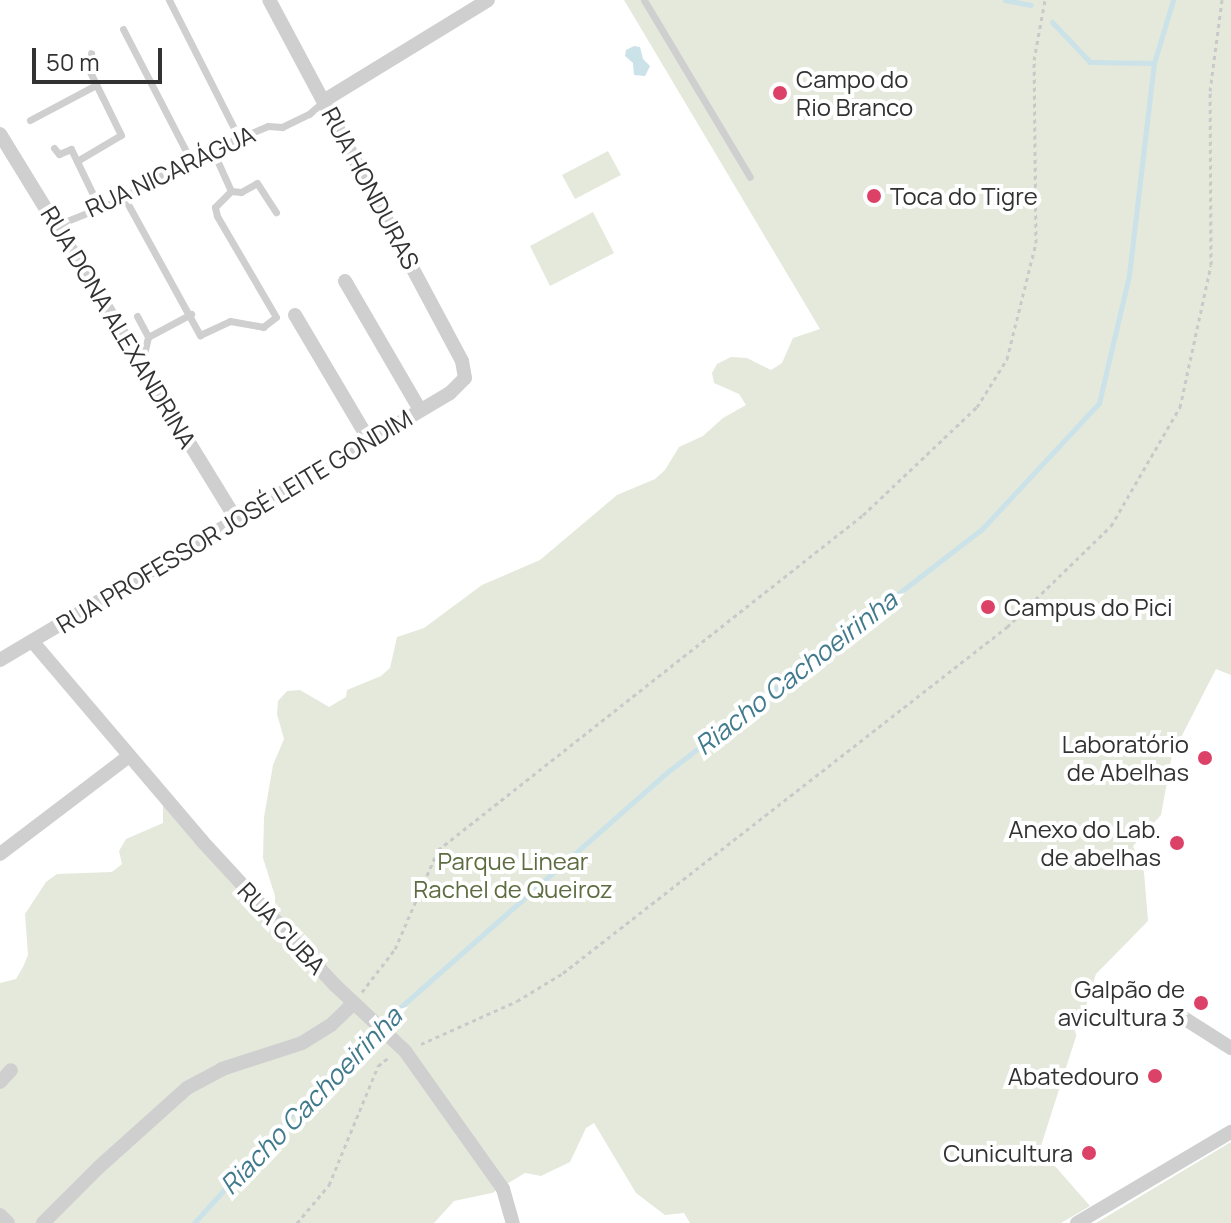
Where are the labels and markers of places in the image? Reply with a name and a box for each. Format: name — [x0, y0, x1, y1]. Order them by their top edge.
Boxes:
place label: Campo do Rio Branco — [796, 65, 913, 121]
marker: Campo do Rio Branco — [771, 84, 789, 102]
place label: Toca do Tigre — [890, 182, 1038, 210]
marker: Toca do Tigre — [865, 187, 883, 205]
place label: Campus do Pici — [1004, 593, 1173, 621]
marker: Campus do Pici — [979, 598, 997, 616]
place label: Laboratório de Abelhas — [1062, 730, 1189, 786]
marker: Laboratório de Abelhas — [1196, 749, 1214, 767]
place label: Anexo do Lab. de abelhas — [1008, 815, 1161, 871]
marker: Anexo do Lab. de abelhas — [1168, 834, 1186, 852]
place label: Galpão de avicultura 3 — [1058, 975, 1185, 1031]
marker: Galpão de avicultura 3 — [1192, 994, 1210, 1012]
place label: Abatedouro — [1008, 1062, 1139, 1090]
marker: Abatedouro — [1146, 1067, 1164, 1085]
place label: Cunicultura — [943, 1139, 1073, 1167]
marker: Cunicultura — [1080, 1144, 1098, 1162]

